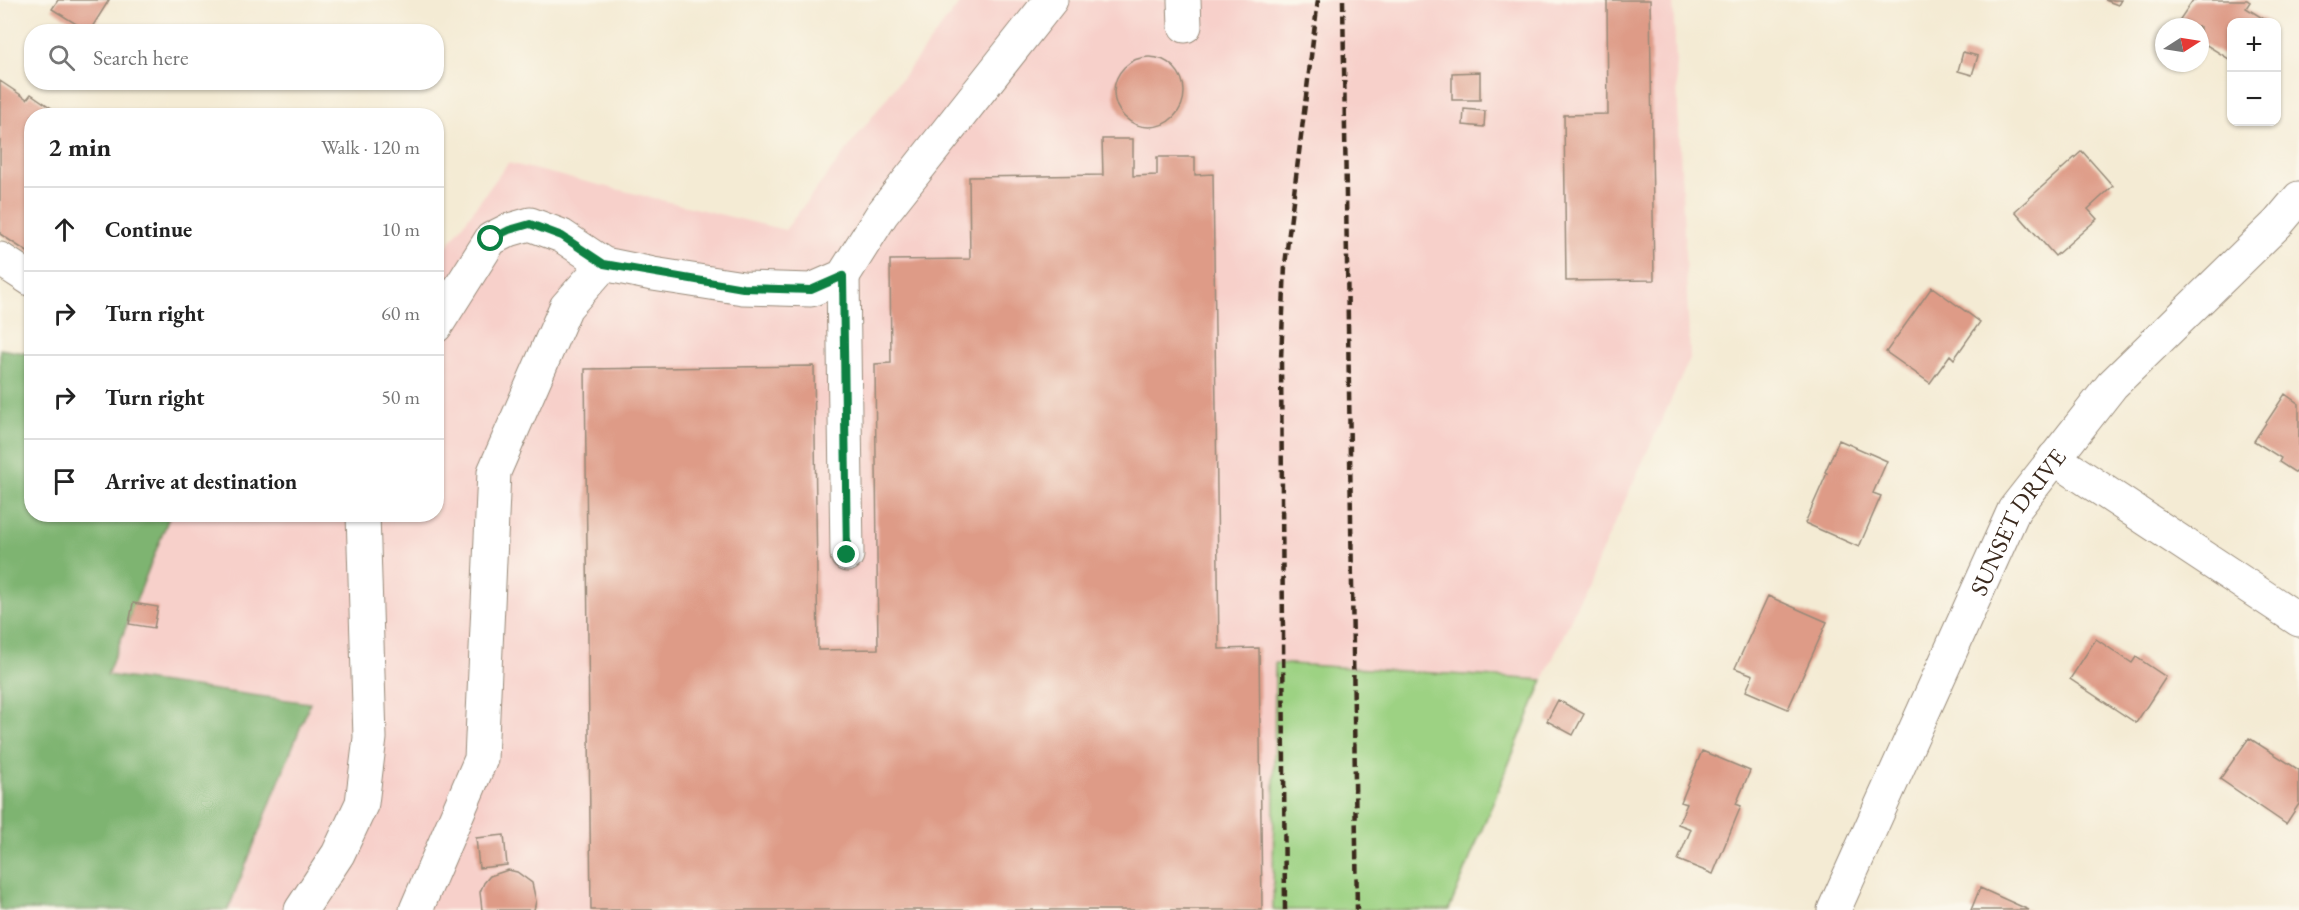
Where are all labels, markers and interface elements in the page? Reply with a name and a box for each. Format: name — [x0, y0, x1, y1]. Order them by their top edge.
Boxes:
north arrow — [2155, 18, 2209, 72]
map controls — [2227, 18, 2281, 126]
button: + — [2227, 18, 2281, 72]
search box — [24, 24, 444, 90]
icon: search — [45, 41, 78, 74]
text: Search here — [93, 43, 188, 72]
button: − — [2227, 72, 2281, 126]
text: 2 min — [48, 130, 111, 164]
text: Walk · 120 m — [321, 134, 420, 160]
icon: ahead — [48, 213, 81, 246]
text: Continue — [105, 215, 192, 244]
text: 10 m — [381, 216, 420, 242]
route start — [477, 225, 503, 251]
icon: right — [48, 297, 81, 330]
text: Turn right — [105, 299, 204, 328]
text: 60 m — [381, 300, 420, 326]
icon: right — [48, 381, 81, 414]
text: Turn right — [105, 383, 204, 412]
text: 50 m — [381, 384, 420, 410]
street label: SUNSET DRIVE — [1962, 442, 2072, 600]
icon: arrive — [48, 465, 81, 498]
text: Arrive at destination — [105, 467, 297, 496]
route end — [833, 541, 859, 567]

